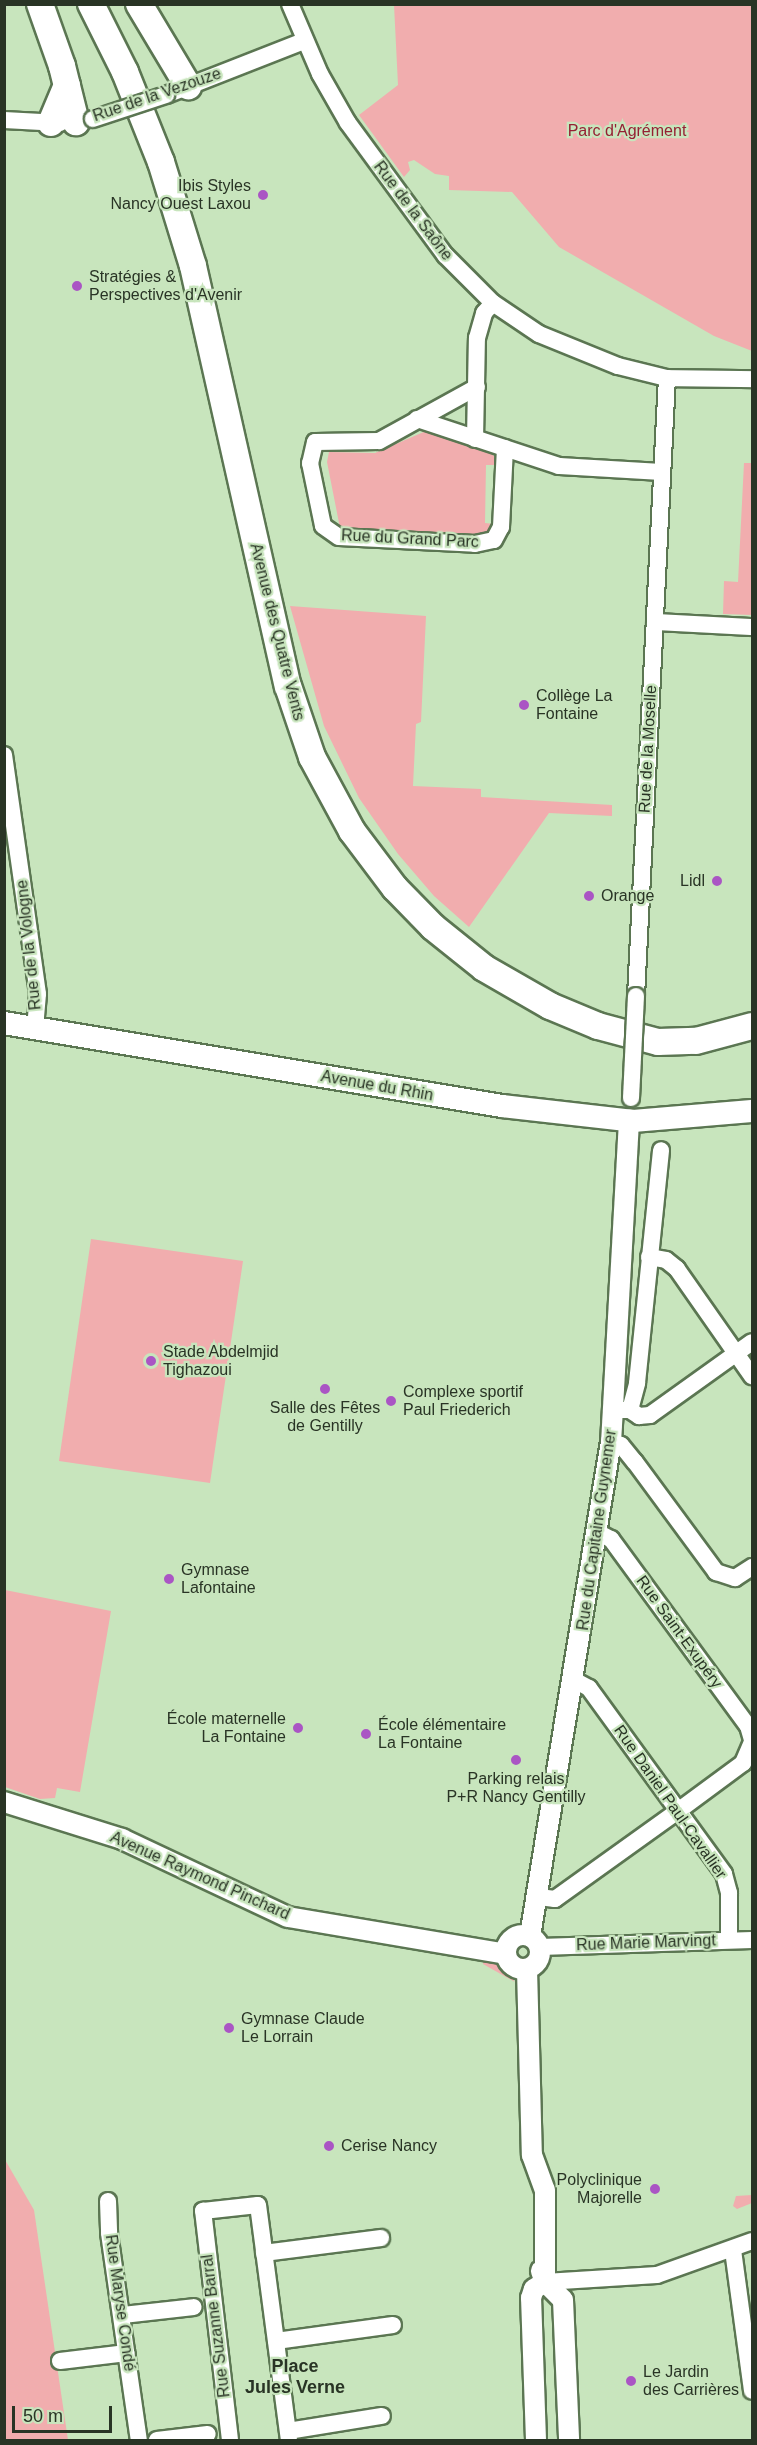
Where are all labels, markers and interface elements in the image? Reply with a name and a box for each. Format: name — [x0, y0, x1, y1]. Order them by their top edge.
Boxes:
street label: Rue de la Vezouze — [90, 64, 224, 126]
park label: Parc d'Agrément — [568, 121, 686, 141]
street label: Rue de la Saône — [369, 158, 457, 264]
place label: Ibis Styles Nancy Ouest Laxou — [110, 176, 251, 214]
marker: Ibis Styles Nancy Ouest Laxou — [256, 188, 270, 202]
place label: Stratégies & Perspectives d'Avenir — [89, 267, 242, 305]
marker: Stratégies & Perspectives d'Avenir — [70, 279, 84, 293]
street label: Rue du Grand Parc — [341, 526, 479, 552]
street label: Avenue des Quatre Vents — [246, 541, 308, 723]
street label: Rue de la Moselle — [635, 685, 661, 813]
place label: Collège La Fontaine — [536, 686, 612, 724]
marker: Collège La Fontaine — [517, 698, 531, 712]
place label: Lidl — [680, 871, 705, 891]
marker: Lidl — [710, 874, 724, 888]
street label: Rue de la Vologne — [13, 879, 45, 1011]
place label: Orange — [601, 886, 654, 906]
marker: Orange — [582, 889, 596, 903]
street label: Avenue du Rhin — [319, 1067, 435, 1105]
place label: Stade Abdelmjid Tighazoui — [163, 1342, 280, 1380]
marker: Stade Abdelmjid Tighazoui — [144, 1354, 158, 1368]
marker: Salle des Fêtes de Gentilly — [318, 1382, 332, 1396]
place label: Complexe sportif Paul Friederich — [403, 1382, 523, 1420]
marker: Complexe sportif Paul Friederich — [384, 1394, 398, 1408]
place label: Salle des Fêtes de Gentilly — [270, 1398, 380, 1436]
street label: Rue du Capitaine Guynemer — [573, 1428, 621, 1632]
place label: Gymnase Lafontaine — [181, 1560, 256, 1598]
marker: Gymnase Lafontaine — [162, 1572, 176, 1586]
street label: Rue Saint-Exupéry — [632, 1572, 726, 1692]
place label: École maternelle La Fontaine — [167, 1709, 286, 1747]
place label: École élémentaire La Fontaine — [378, 1715, 506, 1753]
marker: École maternelle La Fontaine — [291, 1721, 305, 1735]
street label: Rue Daniel Paul-Cavallier — [610, 1721, 730, 1883]
marker: École élémentaire La Fontaine — [359, 1727, 373, 1741]
marker: Parking relais P+R Nancy Gentilly — [509, 1753, 523, 1767]
place label: Parking relais P+R Nancy Gentilly — [446, 1769, 586, 1807]
street label: Avenue Raymond Pinchard — [107, 1828, 293, 1924]
street label: Rue Marie Marvingt — [576, 1931, 716, 1955]
place label: Gymnase Claude Le Lorrain — [241, 2009, 365, 2047]
marker: Gymnase Claude Le Lorrain — [222, 2021, 236, 2035]
place label: Cerise Nancy — [341, 2136, 437, 2156]
marker: Cerise Nancy — [322, 2139, 336, 2153]
place label: Polyclinique Majorelle — [557, 2170, 642, 2208]
marker: Polyclinique Majorelle — [646, 2180, 664, 2198]
street label: Rue Maryse Condé — [101, 2233, 139, 2373]
street label: Rue Suzanne Barral — [198, 2253, 234, 2399]
district label: Place Jules Verne — [245, 2356, 345, 2398]
place label: Le Jardin des Carrières — [643, 2362, 739, 2400]
marker: Le Jardin des Carrières — [624, 2374, 638, 2388]
scale bar — [15, 2394, 116, 2432]
text: 50 m — [23, 2406, 63, 2426]

